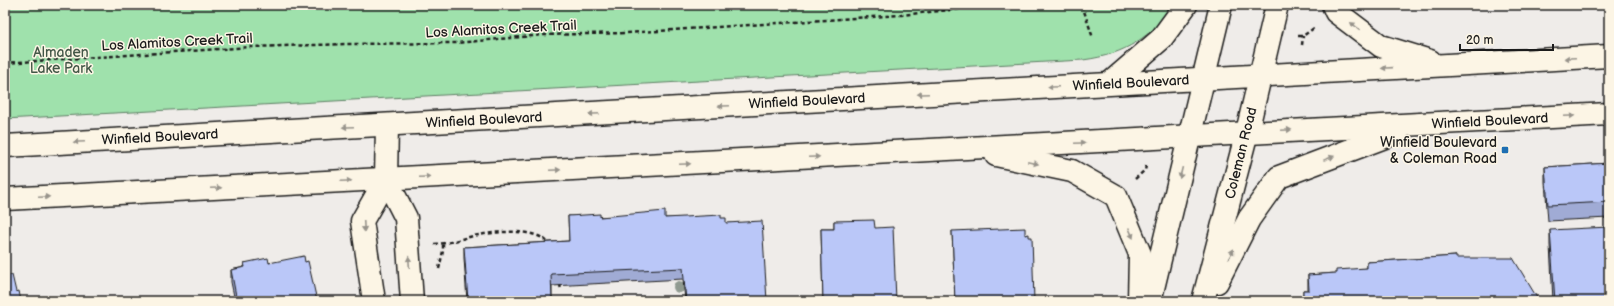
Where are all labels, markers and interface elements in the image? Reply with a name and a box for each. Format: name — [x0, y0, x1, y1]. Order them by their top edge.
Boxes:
street label: Los Alamitos Creek Trail — [425, 17, 577, 41]
one-way arrow — [1350, 22, 1360, 30]
scale bar — [1460, 26, 1553, 52]
street label: Los Alamitos Creek Trail — [101, 30, 253, 54]
text: 20 m — [1466, 33, 1493, 48]
park label: Almaden Lake Park — [30, 44, 92, 77]
one-way arrow — [1563, 55, 1576, 61]
one-way arrow — [1381, 65, 1393, 72]
street label: Winfield Boulevard — [1072, 71, 1190, 95]
one-way arrow — [1047, 83, 1059, 90]
street label: Winfield Boulevard — [748, 89, 866, 113]
one-way arrow — [917, 91, 929, 98]
one-way arrow — [717, 103, 730, 109]
street label: Coleman Road — [1221, 105, 1261, 201]
street label: Winfield Boulevard — [425, 108, 543, 132]
street label: Winfield Boulevard — [1431, 109, 1549, 133]
one-way arrow — [588, 110, 600, 117]
one-way arrow — [1563, 113, 1575, 120]
one-way arrow — [342, 123, 354, 130]
street label: Winfield Boulevard — [101, 125, 219, 149]
one-way arrow — [1280, 127, 1292, 134]
place label: Winfield Boulevard & Coleman Road — [1380, 134, 1497, 167]
one-way arrow — [73, 138, 85, 145]
one-way arrow — [1074, 139, 1086, 146]
marker: Winfield Boulevard & Coleman Road — [1500, 145, 1510, 155]
one-way arrow — [808, 154, 821, 160]
one-way arrow — [1323, 154, 1335, 160]
one-way arrow — [679, 160, 691, 167]
one-way arrow — [1027, 160, 1039, 166]
one-way arrow — [549, 167, 562, 173]
one-way arrow — [1178, 167, 1184, 180]
one-way arrow — [419, 173, 431, 180]
one-way arrow — [340, 177, 352, 184]
one-way arrow — [210, 184, 222, 191]
one-way arrow — [38, 194, 50, 201]
one-way arrow — [360, 219, 367, 232]
one-way arrow — [1128, 228, 1134, 239]
one-way arrow — [1228, 248, 1235, 260]
one-way arrow — [406, 256, 413, 268]

